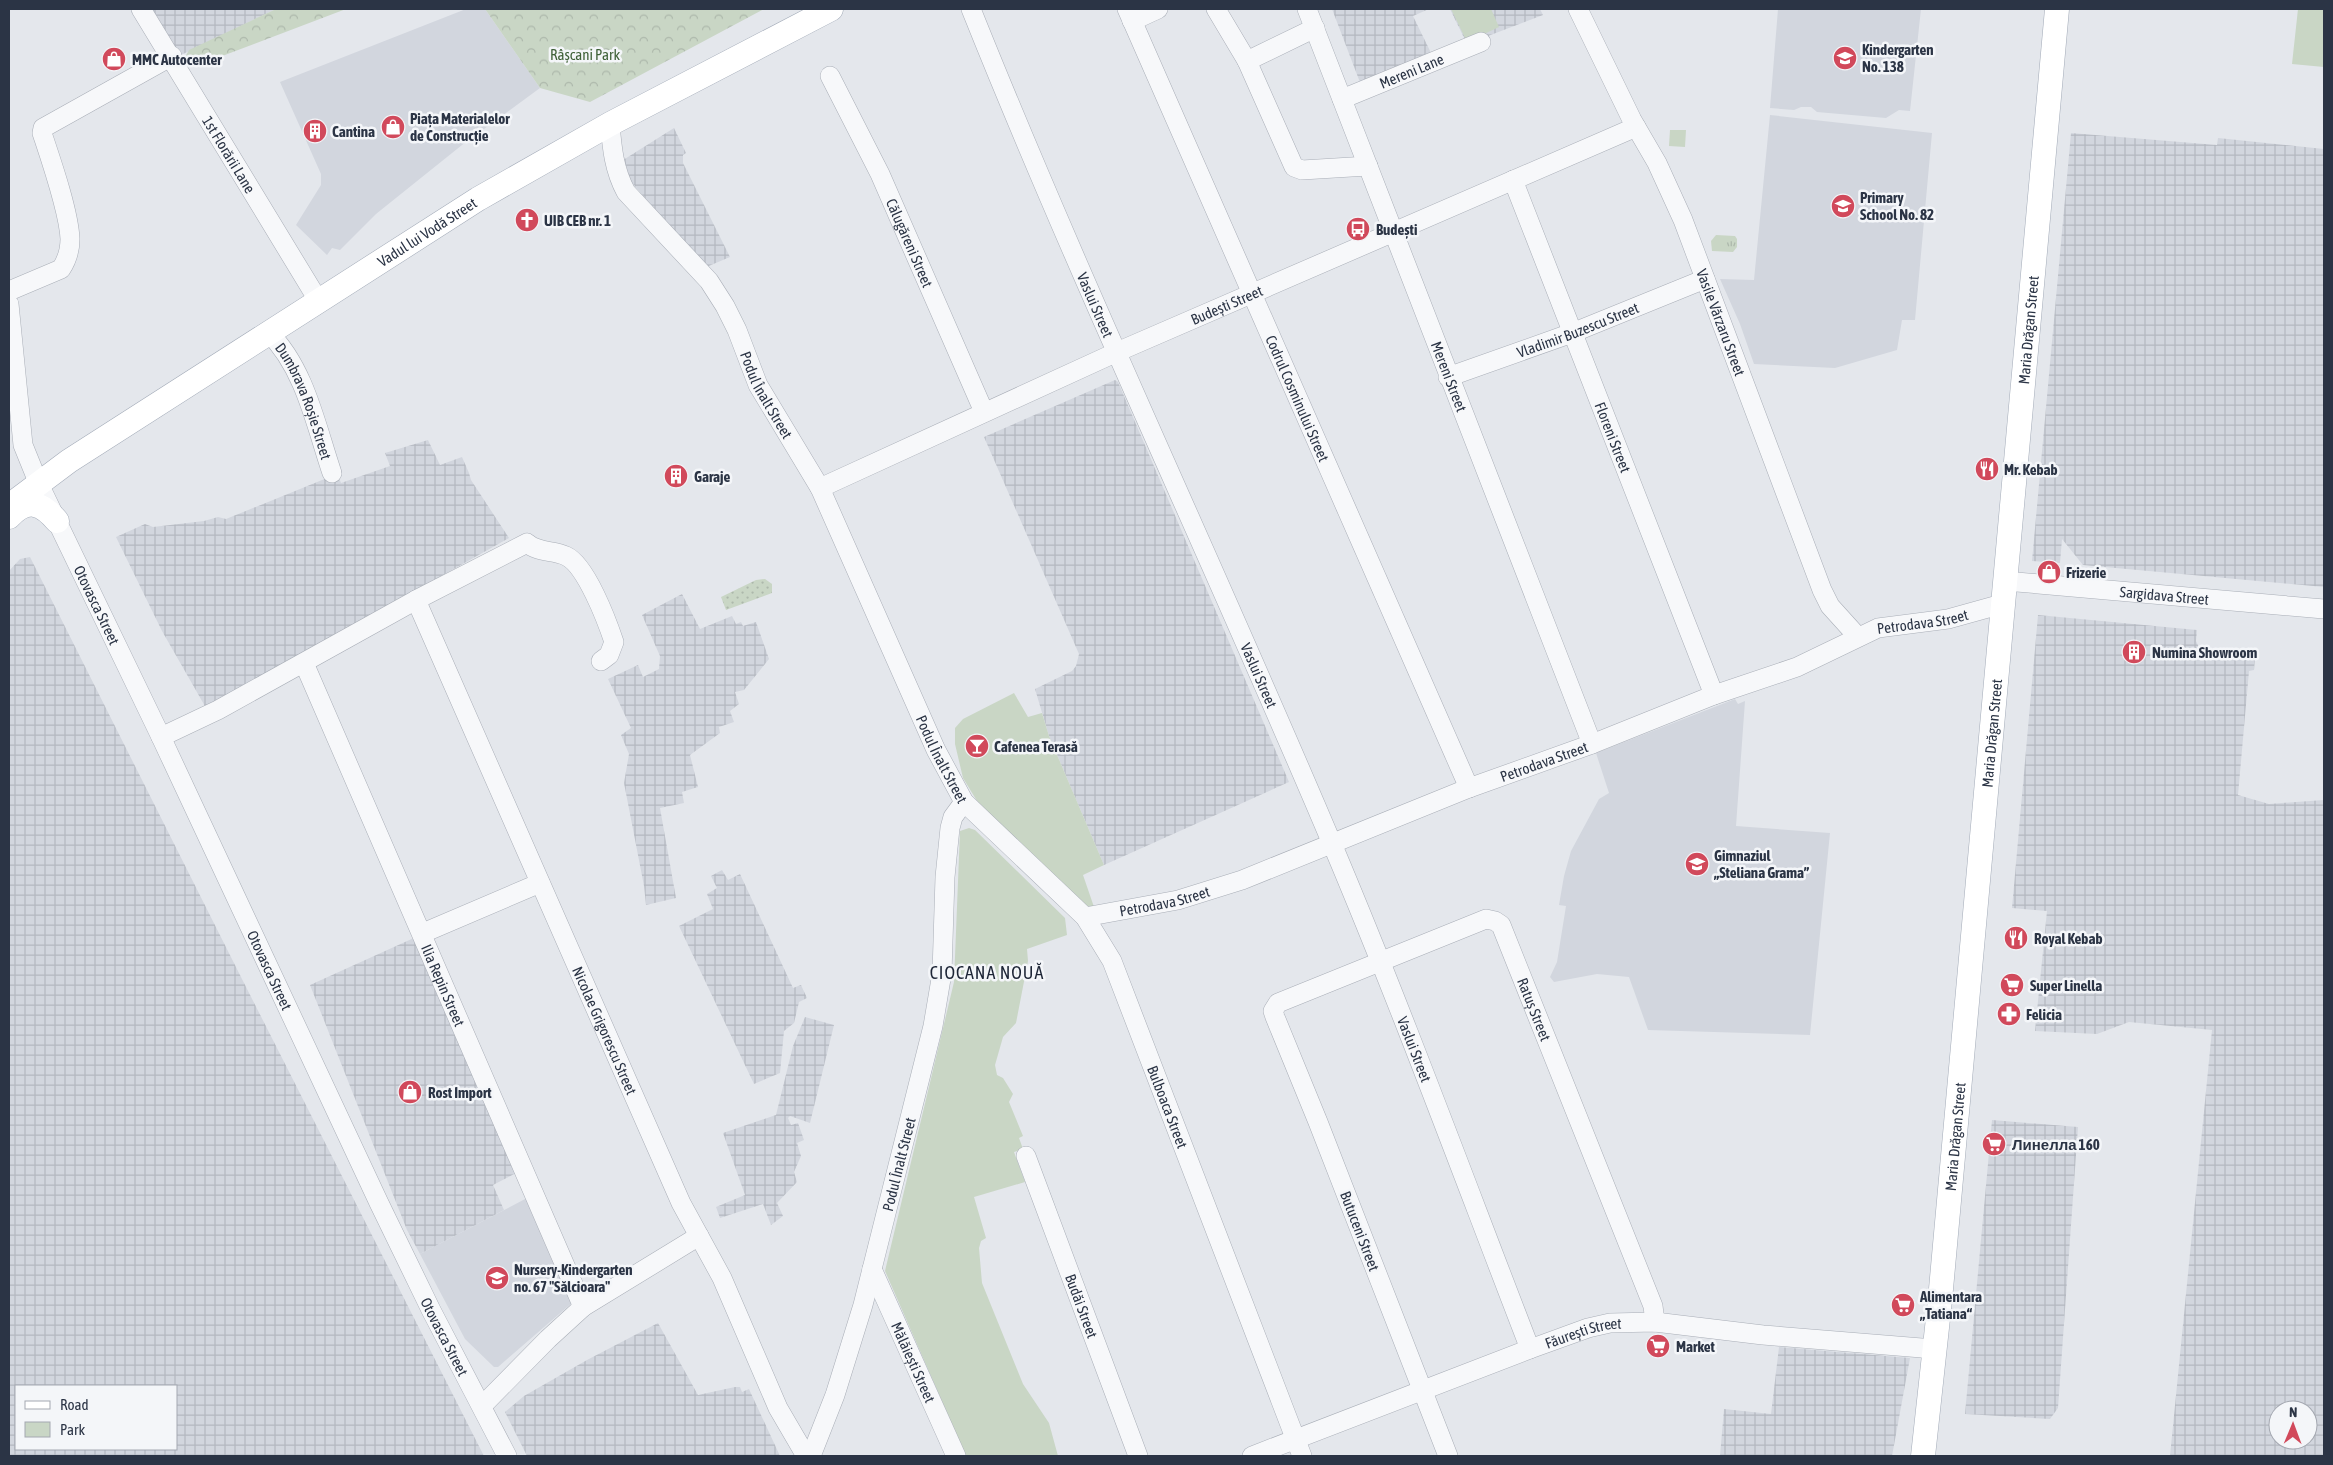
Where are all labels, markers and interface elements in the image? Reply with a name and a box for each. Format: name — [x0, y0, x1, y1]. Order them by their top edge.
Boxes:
place label: Kindergarten No. 138 — [1862, 41, 1934, 75]
school or university icon: Kindergarten No. 138 — [1832, 45, 1858, 71]
shop icon: MMC Autocenter — [101, 46, 127, 72]
park label: Râșcani Park — [550, 46, 620, 63]
street label: Mereni Lane — [1377, 50, 1446, 91]
place label: MMC Autocenter — [132, 51, 222, 68]
place label: Piața Materialelor de Construcție — [410, 110, 510, 145]
street label: 1st Florării Lane — [199, 113, 259, 196]
shop icon: Piața Materialelor de Construcție — [380, 114, 406, 140]
building icon: Cantina — [302, 118, 328, 144]
place label: Cantina — [332, 123, 375, 140]
place label: Primary School No. 82 — [1860, 189, 1934, 223]
school or university icon: Primary School No. 82 — [1830, 193, 1856, 219]
street label: Vadul lui Vodă Street — [374, 194, 480, 270]
street label: Călugăreni Street — [883, 196, 937, 290]
church icon: UIB CEB nr. 1 — [514, 207, 540, 233]
place label: UIB CEB nr. 1 — [544, 212, 611, 229]
bus stop icon: Budești — [1345, 216, 1371, 242]
place label: Budești — [1376, 221, 1417, 239]
street label: Vasile Vărzaru Street — [1694, 266, 1749, 378]
street label: Vaslui Street — [1074, 270, 1117, 340]
street label: Maria Drăgan Street — [2015, 275, 2041, 385]
street label: Budești Street — [1188, 282, 1265, 328]
street label: Vladimir Buzescu Street — [1514, 298, 1641, 360]
street label: Codrul Cosminului Street — [1263, 332, 1333, 464]
street label: Dumbrava Roșie Street — [272, 339, 335, 461]
street label: Mereni Street — [1428, 339, 1471, 414]
street label: Podul Înalt Street — [737, 349, 797, 441]
street label: Floreni Street — [1592, 400, 1635, 475]
restaurant icon: Mr. Kebab — [1974, 456, 2000, 482]
place label: Mr. Kebab — [2004, 461, 2058, 478]
building icon: Garaje — [663, 463, 689, 489]
place label: Garaje — [694, 468, 730, 485]
shop icon: Frizerie — [2036, 559, 2062, 585]
street label: Otovasca Street — [71, 563, 124, 647]
place label: Frizerie — [2066, 564, 2107, 581]
street label: Sargidava Street — [2119, 583, 2210, 607]
street label: Petrodava Street — [1876, 605, 1970, 637]
building icon: Numina Showroom — [2121, 639, 2147, 665]
street label: Vaslui Street — [1238, 640, 1281, 710]
place label: Numina Showroom — [2152, 644, 2258, 661]
street label: Maria Drăgan Street — [1978, 678, 2005, 788]
street label: Podul Înalt Street — [913, 712, 971, 806]
bar icon: Cafenea Terasă — [964, 733, 990, 759]
place label: Cafenea Terasă — [994, 738, 1078, 755]
street label: Petrodava Street — [1498, 738, 1590, 785]
place label: Gimnaziul „Steliana Grama” — [1713, 847, 1810, 881]
school or university icon: Gimnaziul „Steliana Grama” — [1684, 851, 1710, 877]
street label: Petrodava Street — [1118, 882, 1212, 919]
restaurant icon: Royal Kebab — [2003, 925, 2029, 951]
street label: Otovasca Street — [244, 928, 296, 1012]
place label: Royal Kebab — [2034, 930, 2103, 947]
street label: Ilia Repin Street — [418, 942, 469, 1029]
district label: CIOCANA NOUĂ — [930, 962, 1044, 983]
street label: Nicolae Grigorescu Street — [570, 964, 641, 1097]
supermarket icon: Super Linella — [1999, 972, 2025, 998]
street label: Ratuș Street — [1514, 975, 1555, 1043]
place label: Super Linella — [2030, 977, 2102, 994]
pharmacy icon: Felicia — [1996, 1001, 2022, 1027]
place label: Felicia — [2026, 1006, 2062, 1023]
street label: Vaslui Street — [1394, 1014, 1435, 1084]
street label: Bulboaca Street — [1144, 1063, 1191, 1150]
shop icon: Rost Import — [397, 1079, 423, 1105]
street label: Maria Drăgan Street — [1941, 1082, 1968, 1192]
place label: Rost Import — [428, 1084, 492, 1101]
street label: Podul Înalt Street — [878, 1115, 918, 1213]
supermarket icon: Линелла 160 — [1981, 1131, 2007, 1157]
place label: Линелла 160 — [2012, 1136, 2100, 1153]
street label: Butuceni Street — [1337, 1189, 1383, 1273]
place label: Nursery-Kindergarten no. 67 "Sălcioara" — [514, 1261, 633, 1295]
school or university icon: Nursery-Kindergarten no. 67 "Sălcioara" — [484, 1265, 510, 1291]
street label: Budăi Street — [1062, 1272, 1102, 1340]
place label: Alimentara „Tatiana“ — [1919, 1288, 1982, 1322]
supermarket icon: Alimentara „Tatiana“ — [1890, 1292, 1916, 1318]
street label: Otovasca Street — [418, 1295, 472, 1378]
street label: Făurești Street — [1543, 1314, 1622, 1351]
street label: Mălăiești Street — [888, 1319, 939, 1405]
supermarket icon: Market — [1645, 1333, 1671, 1359]
place label: Market — [1676, 1338, 1716, 1355]
legend — [15, 1385, 178, 1450]
text: Road — [60, 1396, 89, 1413]
north arrow — [2268, 1400, 2318, 1450]
text: N — [2289, 1404, 2297, 1420]
text: Park — [60, 1421, 85, 1438]

